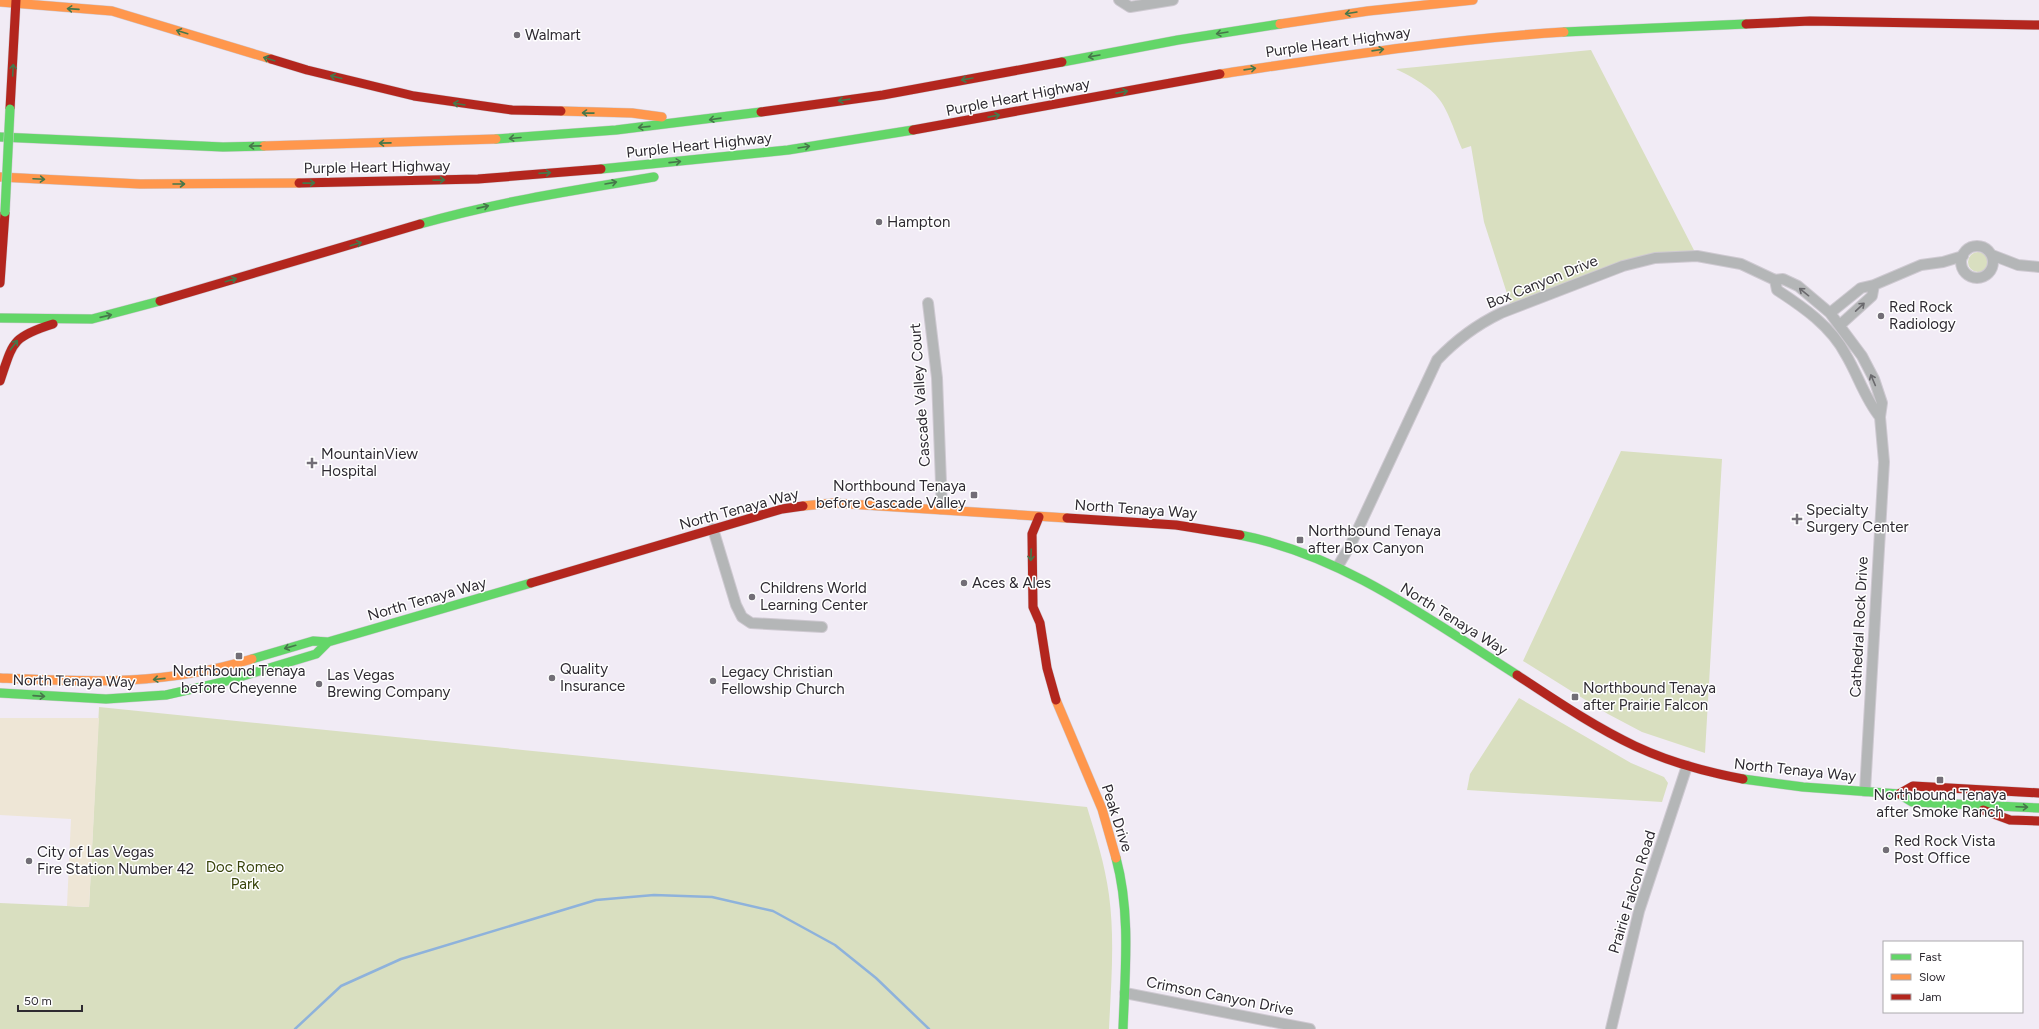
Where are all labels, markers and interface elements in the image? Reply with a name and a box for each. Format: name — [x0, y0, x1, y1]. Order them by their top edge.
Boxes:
one-way arrow — [67, 5, 80, 12]
one-way arrow — [1345, 10, 1358, 18]
street label: Purple Heart Highway — [1264, 23, 1412, 61]
place label: Walmart — [525, 26, 581, 44]
one-way arrow — [177, 28, 189, 36]
one-way arrow — [1216, 29, 1229, 37]
marker: Walmart — [512, 30, 522, 40]
one-way arrow — [1371, 46, 1384, 54]
one-way arrow — [1088, 52, 1101, 60]
one-way arrow — [263, 55, 276, 62]
one-way arrow — [9, 64, 16, 77]
one-way arrow — [1243, 65, 1256, 73]
one-way arrow — [330, 73, 343, 81]
street label: Purple Heart Highway — [944, 74, 1092, 120]
one-way arrow — [960, 76, 973, 84]
one-way arrow — [1115, 87, 1128, 95]
one-way arrow — [838, 96, 851, 104]
one-way arrow — [453, 100, 466, 108]
one-way arrow — [582, 109, 595, 116]
one-way arrow — [987, 112, 1000, 120]
one-way arrow — [709, 115, 722, 123]
one-way arrow — [638, 123, 651, 130]
street label: Purple Heart Highway — [625, 128, 773, 162]
one-way arrow — [509, 135, 522, 142]
one-way arrow — [379, 139, 392, 147]
one-way arrow — [249, 142, 262, 150]
one-way arrow — [797, 143, 810, 151]
street label: Purple Heart Highway — [304, 157, 450, 177]
one-way arrow — [668, 158, 681, 166]
one-way arrow — [538, 170, 551, 177]
one-way arrow — [32, 175, 45, 182]
one-way arrow — [432, 176, 445, 183]
one-way arrow — [302, 179, 315, 187]
one-way arrow — [604, 179, 617, 187]
one-way arrow — [172, 180, 185, 188]
one-way arrow — [476, 203, 489, 210]
place label: Hampton — [887, 213, 950, 231]
marker: Hampton — [874, 217, 884, 227]
one-way arrow — [349, 240, 362, 247]
street label: Box Canyon Drive — [1484, 251, 1600, 313]
one-way arrow — [225, 276, 238, 283]
one-way arrow — [1799, 287, 1810, 296]
place label: Red Rock Radiology — [1889, 298, 1956, 333]
one-way arrow — [1855, 302, 1865, 311]
one-way arrow — [99, 311, 112, 319]
marker: Red Rock Radiology — [1876, 311, 1886, 321]
street label: Cascade Valley Court — [906, 322, 934, 468]
one-way arrow — [9, 340, 18, 351]
one-way arrow — [1869, 374, 1876, 386]
place label: MountainView Hospital — [321, 445, 418, 480]
marker: MountainView Hospital — [306, 457, 318, 469]
place label: Northbound Tenaya before Cascade Valley — [816, 477, 966, 512]
street label: North Tenaya Way — [677, 484, 801, 534]
marker: Northbound Tenaya before Cascade Valley — [969, 490, 979, 500]
street label: North Tenaya Way — [1074, 496, 1198, 522]
place label: Specialty Surgery Center — [1806, 501, 1909, 536]
marker: Specialty Surgery Center — [1791, 513, 1803, 525]
place label: Northbound Tenaya after Box Canyon — [1308, 522, 1441, 557]
marker: Northbound Tenaya after Box Canyon — [1295, 535, 1305, 545]
one-way arrow — [1027, 548, 1035, 561]
street label: Cathedral Rock Drive — [1846, 556, 1872, 698]
street label: North Tenaya Way — [365, 573, 489, 625]
place label: Aces & Ales — [972, 574, 1051, 592]
marker: Aces & Ales — [959, 578, 969, 588]
place label: Childrens World Learning Center — [760, 579, 868, 614]
street label: North Tenaya Way — [1397, 579, 1511, 659]
marker: Childrens World Learning Center — [747, 592, 757, 602]
one-way arrow — [284, 644, 297, 651]
marker: Northbound Tenaya before Cheyenne — [234, 651, 244, 661]
place label: Quality Insurance — [560, 660, 625, 695]
place label: Northbound Tenaya before Cheyenne — [173, 662, 305, 697]
place label: Legacy Christian Fellowship Church — [721, 663, 845, 698]
place label: Las Vegas Brewing Company — [327, 666, 450, 701]
street label: North Tenaya Way — [12, 671, 136, 691]
marker: Quality Insurance — [547, 673, 557, 683]
one-way arrow — [153, 675, 166, 682]
marker: Legacy Christian Fellowship Church — [708, 676, 718, 686]
marker: Las Vegas Brewing Company — [314, 679, 324, 689]
place label: Northbound Tenaya after Prairie Falcon — [1583, 679, 1716, 714]
one-way arrow — [32, 692, 45, 699]
marker: Northbound Tenaya after Prairie Falcon — [1570, 692, 1580, 702]
street label: North Tenaya Way — [1733, 755, 1857, 785]
marker: Northbound Tenaya after Smoke Ranch — [1935, 775, 1945, 785]
street label: Peak Drive — [1098, 782, 1136, 854]
place label: Northbound Tenaya after Smoke Ranch — [1874, 786, 2006, 821]
one-way arrow — [2015, 803, 2028, 811]
street label: Prairie Falcon Road — [1605, 828, 1659, 956]
place label: Red Rock Vista Post Office — [1894, 832, 1995, 867]
place label: City of Las Vegas Fire Station Number 42 — [37, 843, 194, 878]
marker: Red Rock Vista Post Office — [1881, 845, 1891, 855]
marker: City of Las Vegas Fire Station Number 42 — [24, 856, 34, 866]
park label: Doc Romeo Park — [206, 858, 285, 893]
legend — [1883, 941, 2023, 1013]
text: Fast — [1919, 950, 1942, 964]
text: Slow — [1919, 970, 1946, 984]
street label: Crimson Canyon Drive — [1145, 973, 1295, 1019]
scale bar — [18, 987, 82, 1013]
text: Jam — [1919, 990, 1942, 1004]
text: 50 m — [24, 994, 52, 1008]

